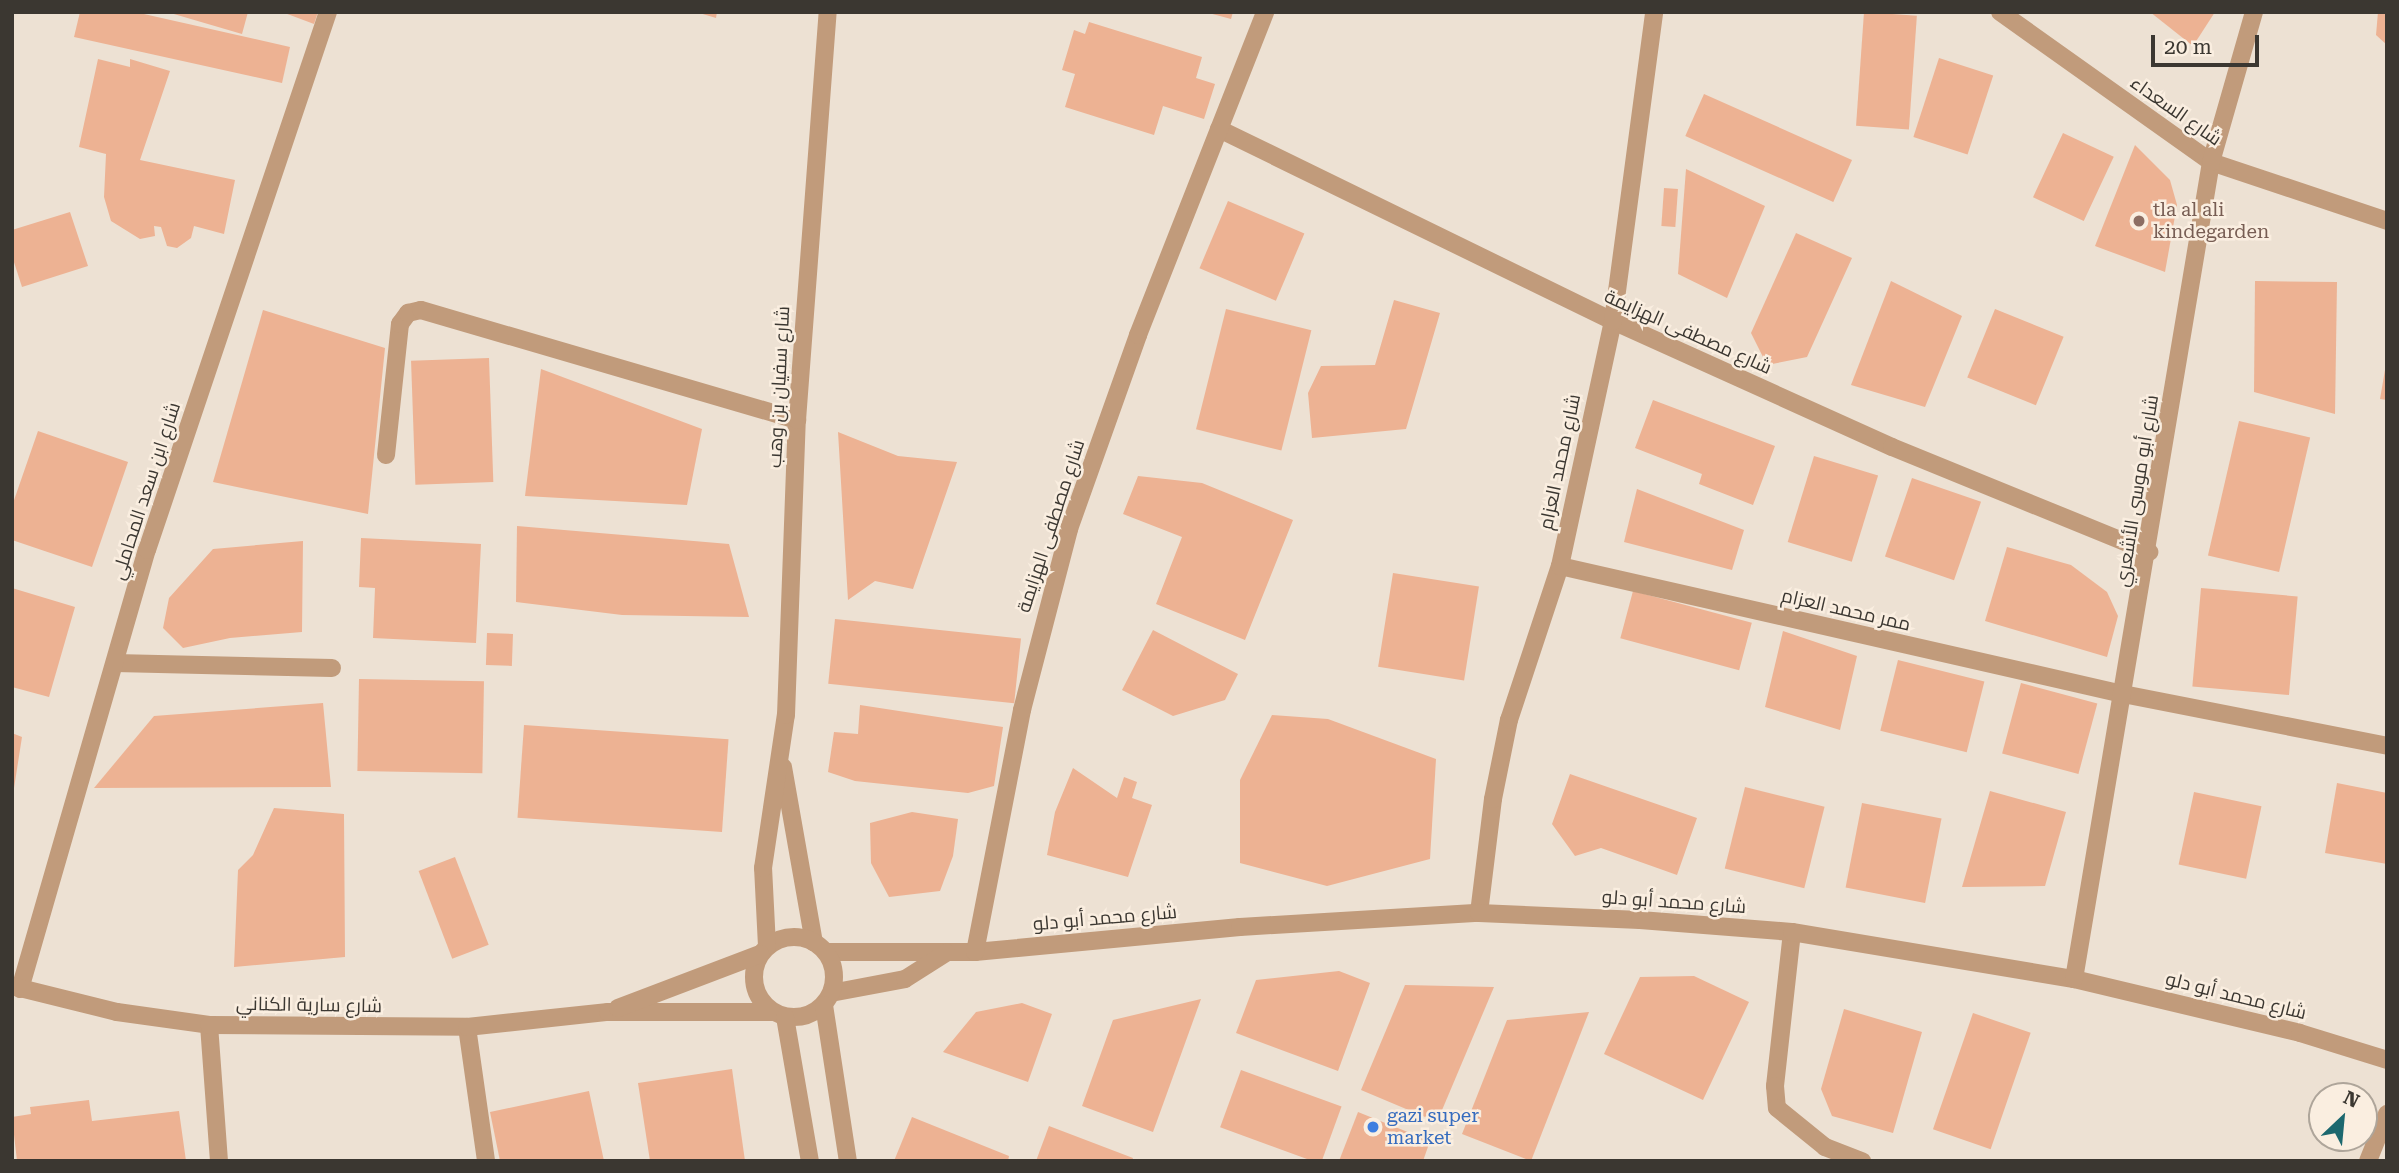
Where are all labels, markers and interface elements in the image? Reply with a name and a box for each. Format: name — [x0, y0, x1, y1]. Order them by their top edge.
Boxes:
scale bar — [2154, 21, 2262, 65]
text: 20 m — [2164, 35, 2212, 59]
street label: شارع السعداء — [2126, 71, 2226, 151]
place label: tla al ali kindegarden — [2153, 199, 2269, 243]
marker: tla al ali kindegarden — [2131, 213, 2147, 229]
street label: شارع مصطفى الهزايمة — [1601, 285, 1775, 379]
street label: شارع سفيان بن وهب — [763, 305, 795, 469]
street label: شارع محمد العزام — [1534, 392, 1586, 532]
street label: شارع أبو موسى الأشعري — [2111, 393, 2163, 589]
street label: شارع ابن سعد المحاملي — [107, 399, 185, 583]
street label: شارع مصطفى الهزايمة — [1012, 437, 1090, 615]
street label: ممر محمد العزام — [1779, 584, 1913, 636]
street label: شارع محمد أبو دلو — [1601, 886, 1747, 918]
street label: شارع محمد أبو دلو — [1032, 900, 1178, 936]
street label: شارع محمد أبو دلو — [2163, 967, 2309, 1025]
street label: شارع سارية الكناني — [236, 992, 382, 1018]
north arrow — [2308, 1082, 2378, 1152]
text: N — [2340, 1086, 2363, 1113]
place label: gazi super market — [1387, 1105, 1479, 1149]
marker: gazi super market — [1365, 1119, 1381, 1135]

